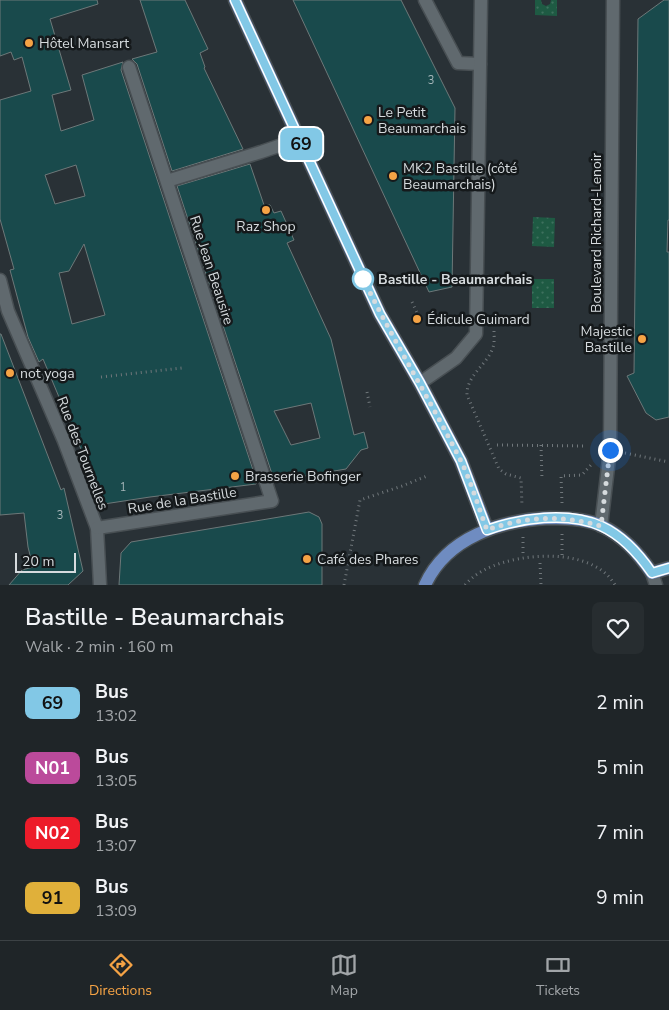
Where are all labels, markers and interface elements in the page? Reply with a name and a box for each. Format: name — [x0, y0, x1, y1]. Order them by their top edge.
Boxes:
place label: Hôtel Mansart — [39, 34, 129, 53]
marker: Hôtel Mansart — [23, 37, 35, 49]
house number: 3 — [428, 73, 434, 88]
place label: Le Petit Beaumarchais — [378, 103, 467, 138]
marker: Le Petit Beaumarchais — [362, 114, 374, 126]
line badge: 69 — [278, 128, 324, 160]
text: 69 — [290, 132, 312, 156]
street label: Boulevard Richard-Lenoir — [587, 153, 606, 313]
place label: MK2 Bastille (côté Beaumarchais) — [403, 159, 517, 194]
marker: MK2 Bastille (côté Beaumarchais) — [387, 170, 399, 182]
marker: Raz Shop — [260, 204, 272, 216]
street label: Rue Jean Beausire — [185, 213, 238, 327]
place label: Raz Shop — [236, 217, 296, 236]
marker: Bastille - Beaumarchais — [352, 268, 374, 290]
place label: Bastille - Beaumarchais — [378, 270, 532, 289]
place label: Édicule Guimard — [427, 310, 530, 329]
marker: Édicule Guimard — [411, 313, 423, 325]
place label: Majestic Bastille — [581, 322, 633, 357]
marker: Majestic Bastille — [636, 333, 648, 345]
place label: not yoga — [20, 364, 75, 383]
marker: not yoga — [4, 367, 16, 379]
street label: Rue des Tournelles — [52, 394, 113, 513]
your location — [598, 438, 623, 463]
place label: Brasserie Bofinger — [245, 467, 361, 486]
marker: Brasserie Bofinger — [229, 470, 241, 482]
house number: 1 — [120, 480, 126, 495]
street label: Rue de la Bastille — [126, 483, 238, 518]
house number: 3 — [57, 508, 63, 523]
scale bar — [15, 550, 76, 573]
place label: Café des Phares — [317, 550, 419, 569]
text: 20 m — [22, 552, 54, 571]
marker: Café des Phares — [301, 553, 313, 565]
text: Bastille - Beaumarchais — [25, 601, 284, 633]
button: heart — [592, 602, 644, 654]
text: Walk · 2 min · 160 m — [25, 636, 173, 658]
text: Bus — [95, 679, 128, 705]
text: 2 min — [596, 690, 644, 716]
text: 69 — [42, 691, 63, 715]
text: 13:02 — [95, 705, 137, 727]
text: Bus — [95, 744, 128, 770]
text: 5 min — [596, 755, 644, 781]
text: N01 — [35, 756, 70, 780]
text: 13:05 — [95, 770, 137, 792]
text: Bus — [95, 809, 128, 835]
text: 7 min — [596, 820, 644, 846]
text: N02 — [35, 821, 70, 845]
text: 13:07 — [95, 835, 137, 857]
text: Bus — [95, 874, 128, 900]
text: 9 min — [596, 885, 644, 911]
text: 91 — [42, 886, 63, 910]
text: 13:09 — [95, 900, 137, 922]
tab: Directions — [89, 951, 152, 1000]
tab: Map — [330, 951, 358, 1000]
tab: Tickets — [536, 951, 580, 1000]

